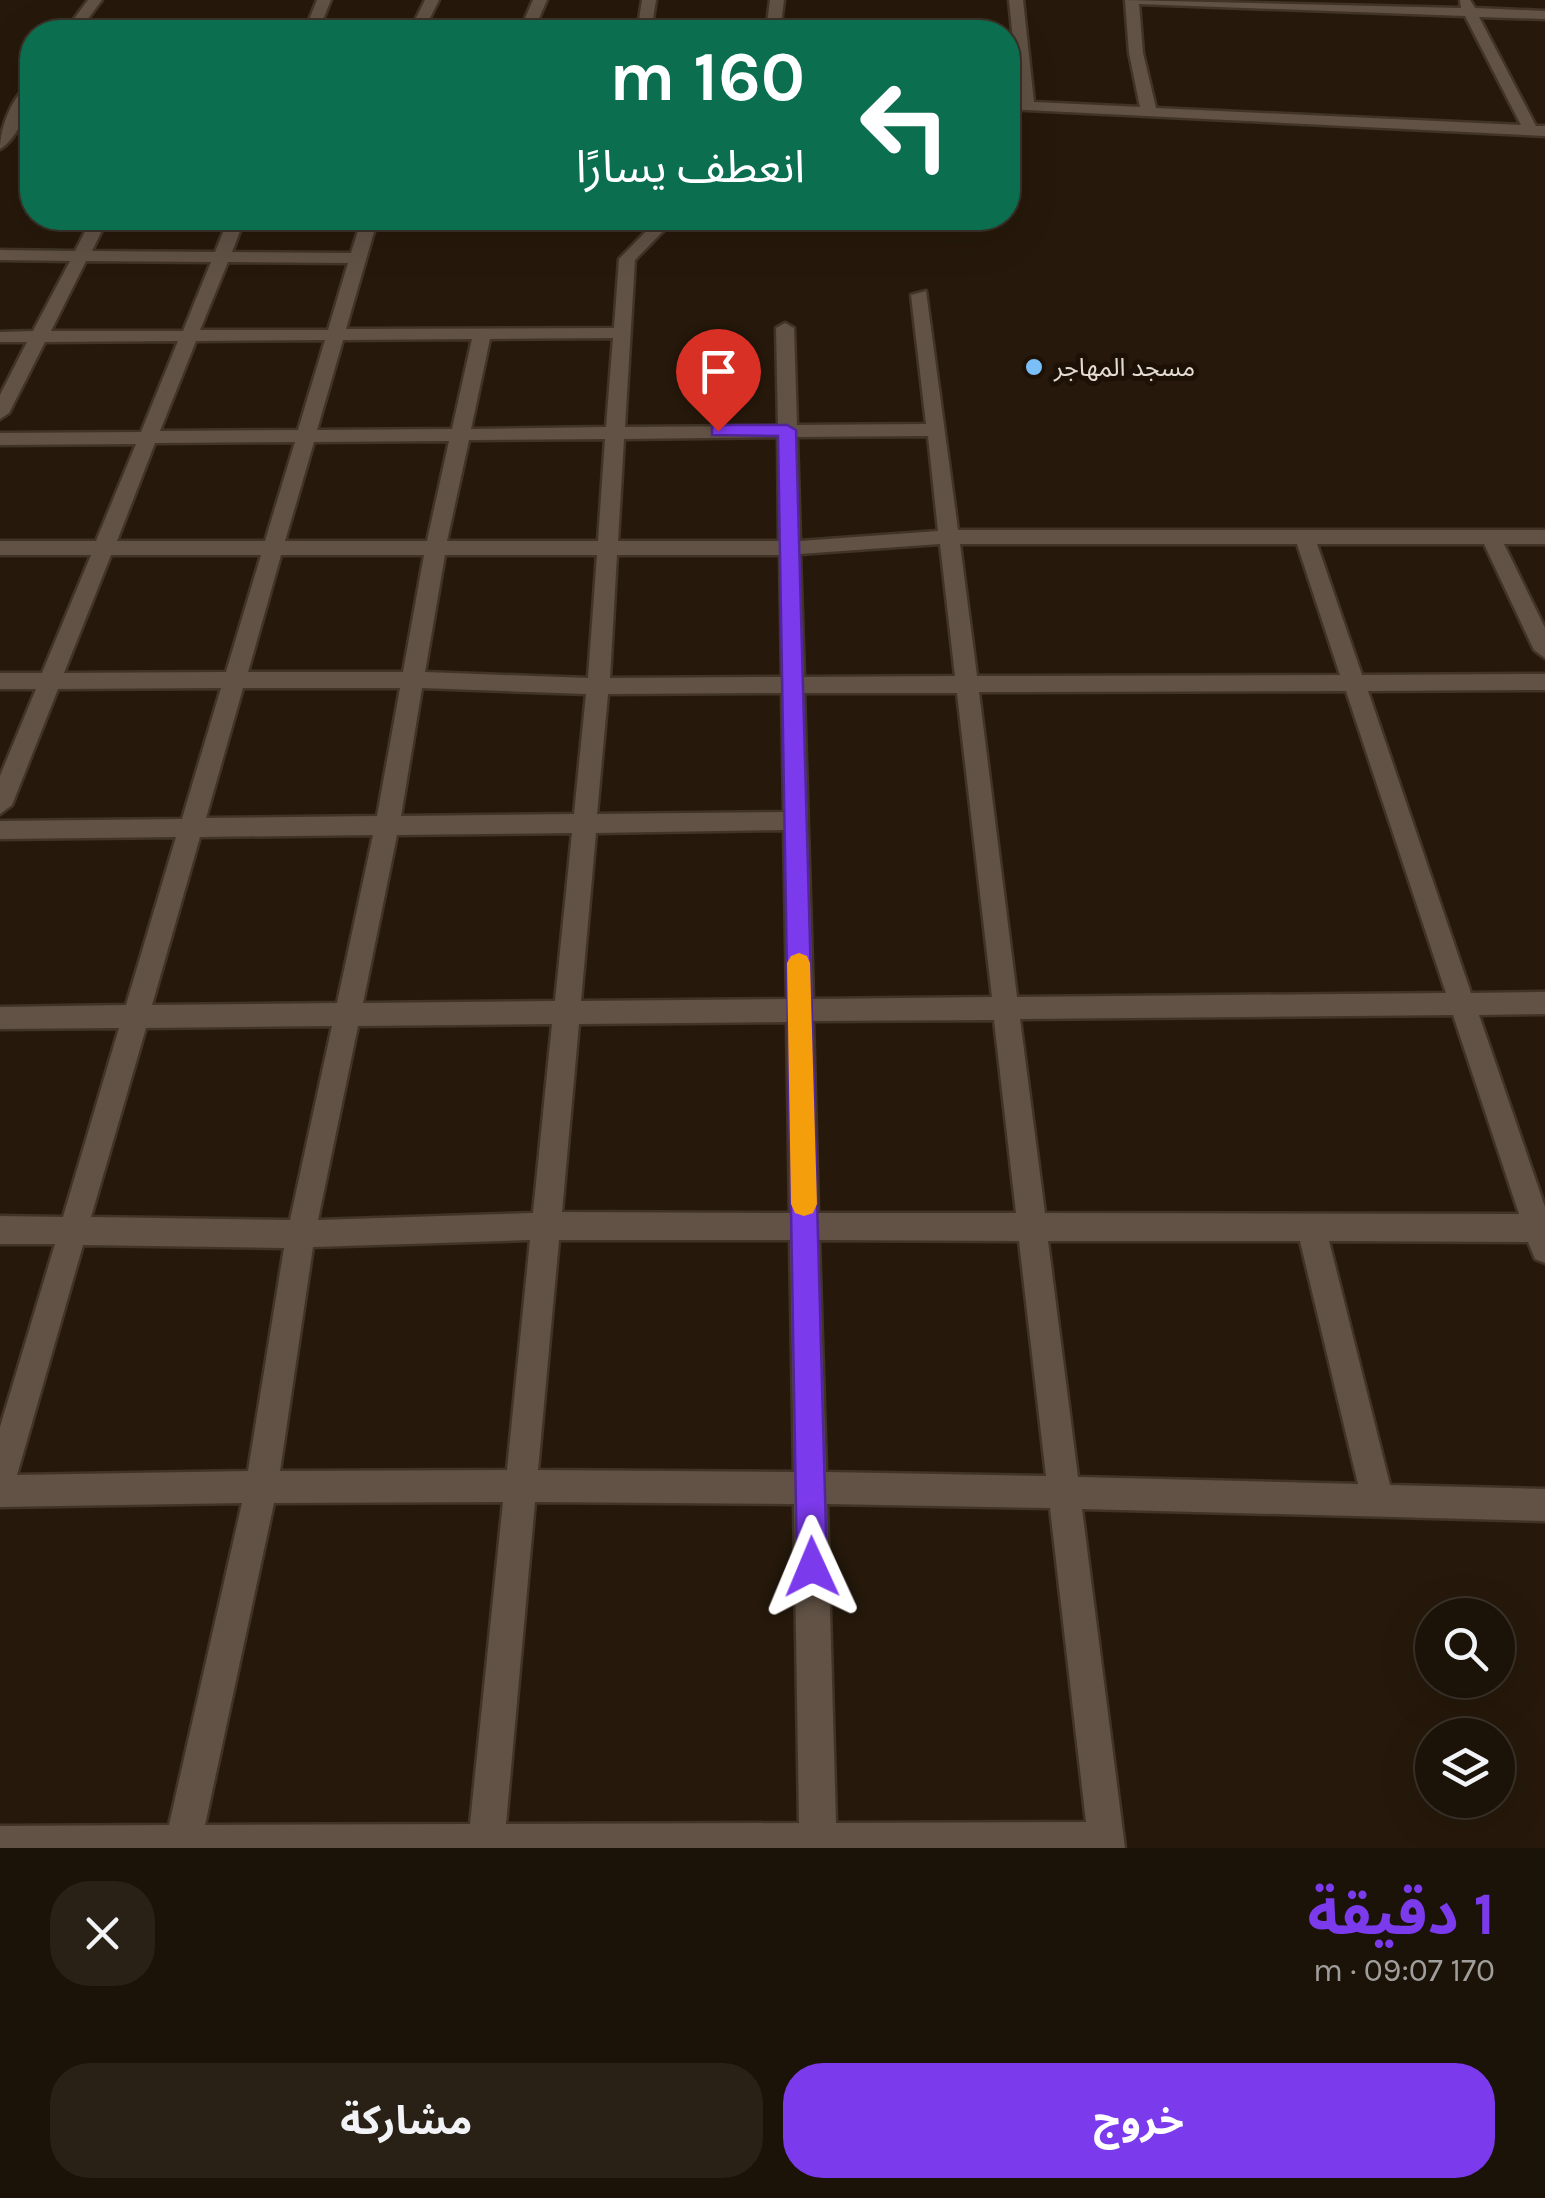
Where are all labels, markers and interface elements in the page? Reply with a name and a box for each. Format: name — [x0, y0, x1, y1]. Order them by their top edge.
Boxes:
text: 160 m — [609, 36, 805, 118]
icon: left — [840, 60, 970, 190]
text: انعطف يسارًا — [576, 141, 805, 193]
pin — [676, 329, 761, 432]
icon: arrive — [691, 344, 746, 399]
place label: مسجد المهاجر — [1053, 353, 1195, 382]
marker: مسجد المهاجر — [1023, 356, 1045, 378]
position arrow — [760, 1515, 864, 1619]
map controls — [1415, 1598, 1515, 1818]
button: search — [1415, 1598, 1515, 1698]
button: layers — [1415, 1718, 1515, 1818]
text: 1 دقيقة — [1307, 1879, 1495, 1949]
button: close — [50, 1881, 155, 1986]
text: 170 m · 09:07 — [1313, 1952, 1495, 1989]
button: مشاركة — [50, 2063, 763, 2178]
button: خروج — [783, 2063, 1495, 2178]

